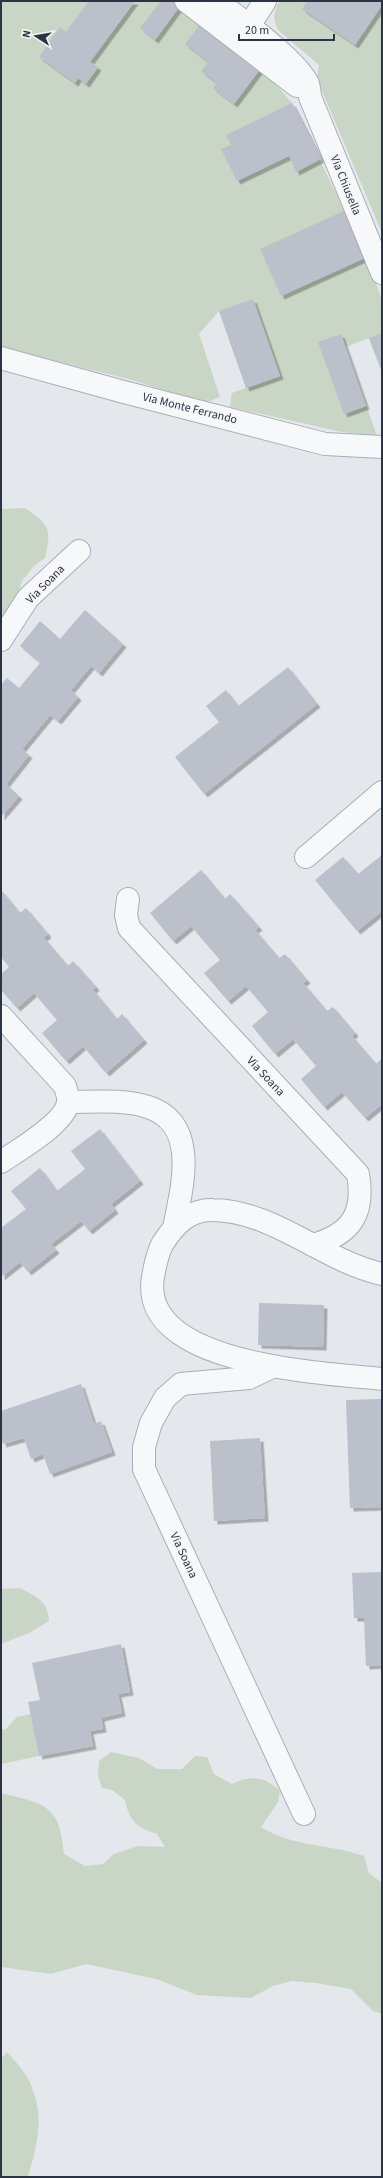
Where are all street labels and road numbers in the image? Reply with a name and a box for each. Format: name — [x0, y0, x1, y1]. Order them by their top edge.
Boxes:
street label: Via Chiusella — [326, 153, 365, 218]
street label: Via Monte Ferrando — [141, 388, 239, 428]
street label: Via Soana — [22, 561, 69, 608]
street label: Via Soana — [243, 1053, 289, 1100]
street label: Via Soana — [165, 1529, 202, 1581]

